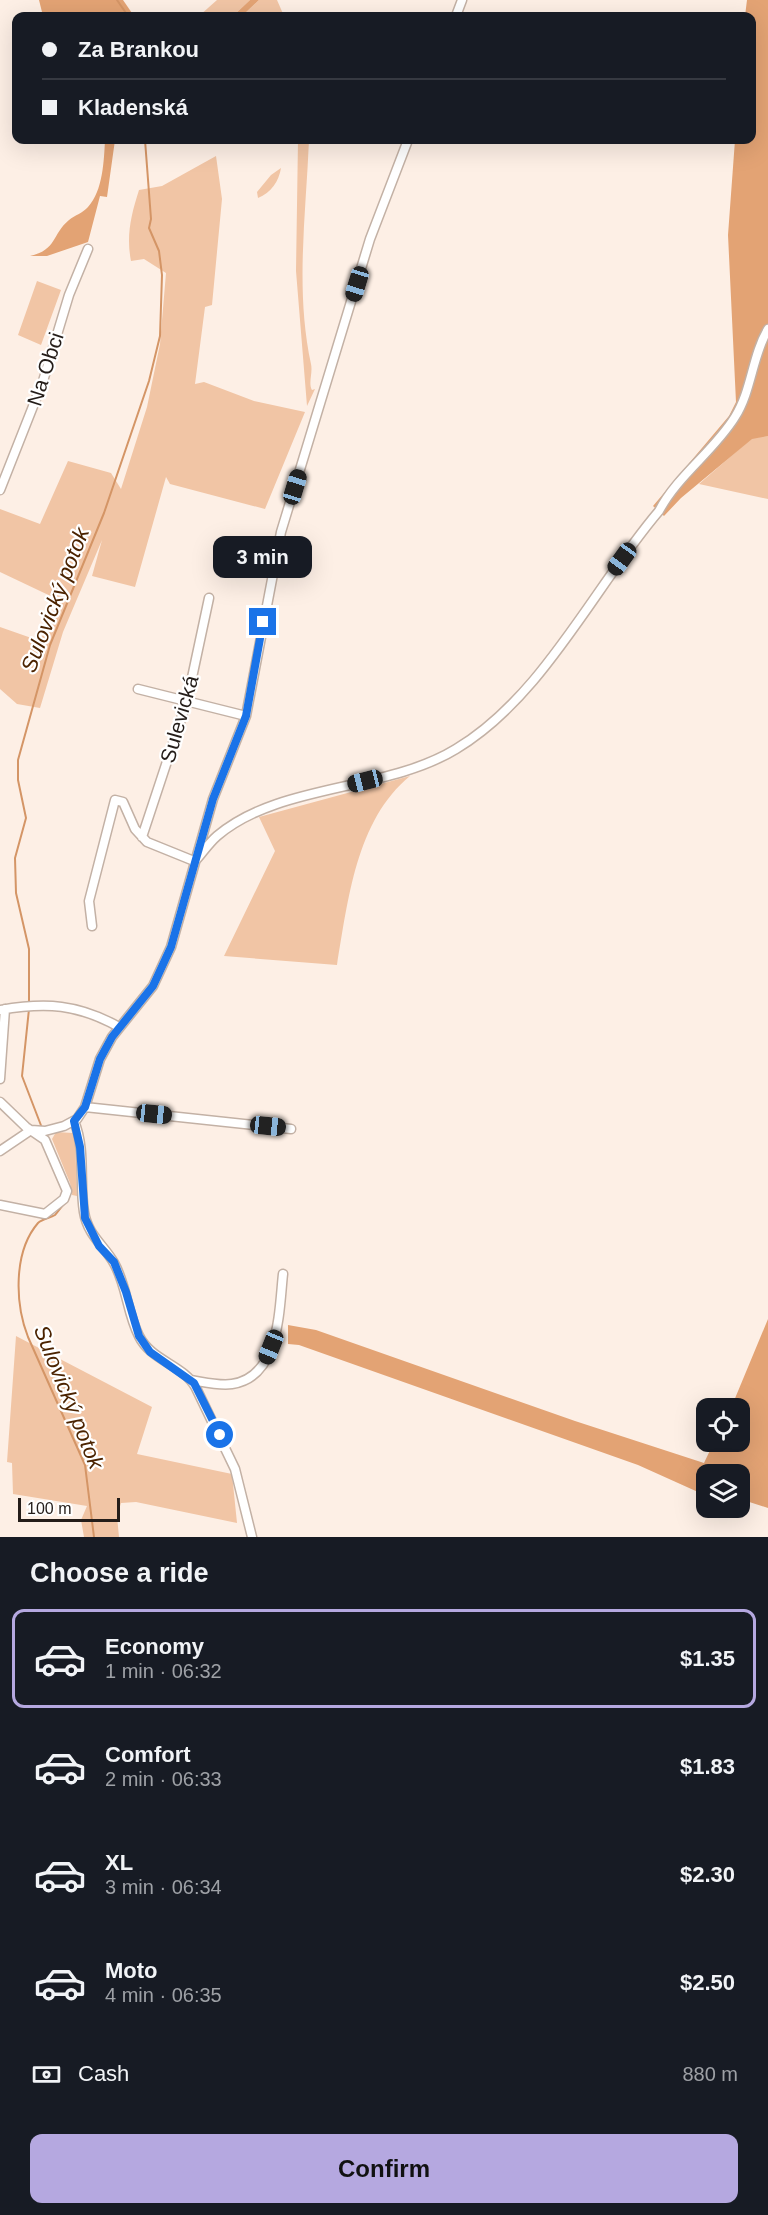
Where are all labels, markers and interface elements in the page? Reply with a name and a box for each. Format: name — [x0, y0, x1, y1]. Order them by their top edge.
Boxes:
text: Za Brankou — [78, 37, 199, 62]
text: Kladenská — [78, 95, 188, 120]
car — [343, 264, 371, 304]
street label: Na Obci — [22, 329, 68, 409]
car — [281, 467, 309, 507]
water label: Sulovický potok — [16, 523, 94, 676]
callout: 3 min — [214, 535, 312, 577]
car — [604, 539, 640, 579]
text: 3 min — [236, 546, 289, 568]
route end — [249, 608, 276, 635]
street label: Sulevická — [156, 672, 203, 765]
car — [345, 768, 385, 794]
car — [135, 1103, 173, 1125]
car — [249, 1115, 287, 1137]
water label: Sulovický potok — [29, 1321, 110, 1473]
car — [256, 1327, 286, 1367]
map controls — [696, 1398, 750, 1518]
button: locate — [696, 1398, 750, 1452]
route start — [206, 1421, 233, 1448]
button: layers — [696, 1464, 750, 1518]
scale bar — [18, 1495, 120, 1522]
text: 100 m — [27, 1500, 71, 1517]
text: Choose a ride — [30, 1558, 209, 1588]
icon: car — [33, 1632, 87, 1686]
text: Economy — [105, 1634, 204, 1659]
text: $1.35 — [680, 1646, 735, 1671]
text: 1 min · 06:32 — [105, 1660, 222, 1682]
icon: car — [33, 1740, 87, 1794]
text: Comfort — [105, 1742, 191, 1767]
text: $1.83 — [680, 1754, 735, 1779]
text: 2 min · 06:33 — [105, 1768, 222, 1790]
icon: car — [33, 1848, 87, 1902]
text: XL — [105, 1850, 133, 1875]
text: $2.30 — [680, 1862, 735, 1887]
text: 3 min · 06:34 — [105, 1876, 222, 1898]
icon: car — [33, 1956, 87, 2010]
text: Moto — [105, 1958, 158, 1983]
text: $2.50 — [680, 1970, 735, 1995]
text: 4 min · 06:35 — [105, 1984, 222, 2006]
icon: cash — [30, 2058, 63, 2091]
text: Cash — [78, 2061, 129, 2086]
text: 880 m — [682, 2063, 738, 2085]
button: Confirm — [30, 2134, 738, 2203]

